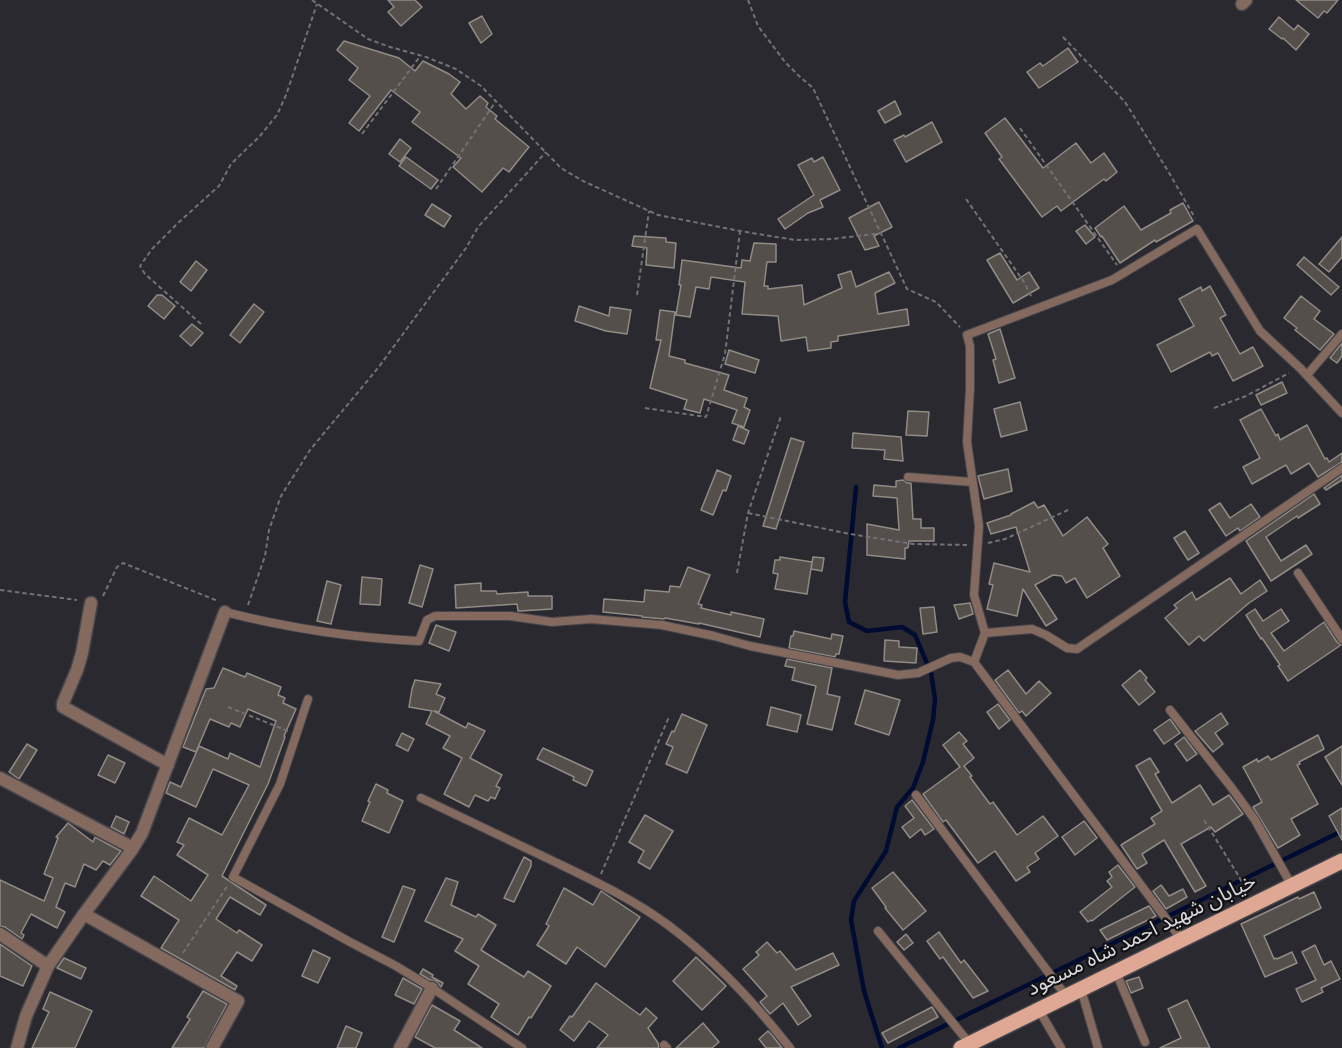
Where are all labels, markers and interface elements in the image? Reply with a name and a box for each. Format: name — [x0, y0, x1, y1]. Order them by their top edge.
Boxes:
street label: خیابان شهید احمد شاه مسعود — [1023, 870, 1261, 1002]

